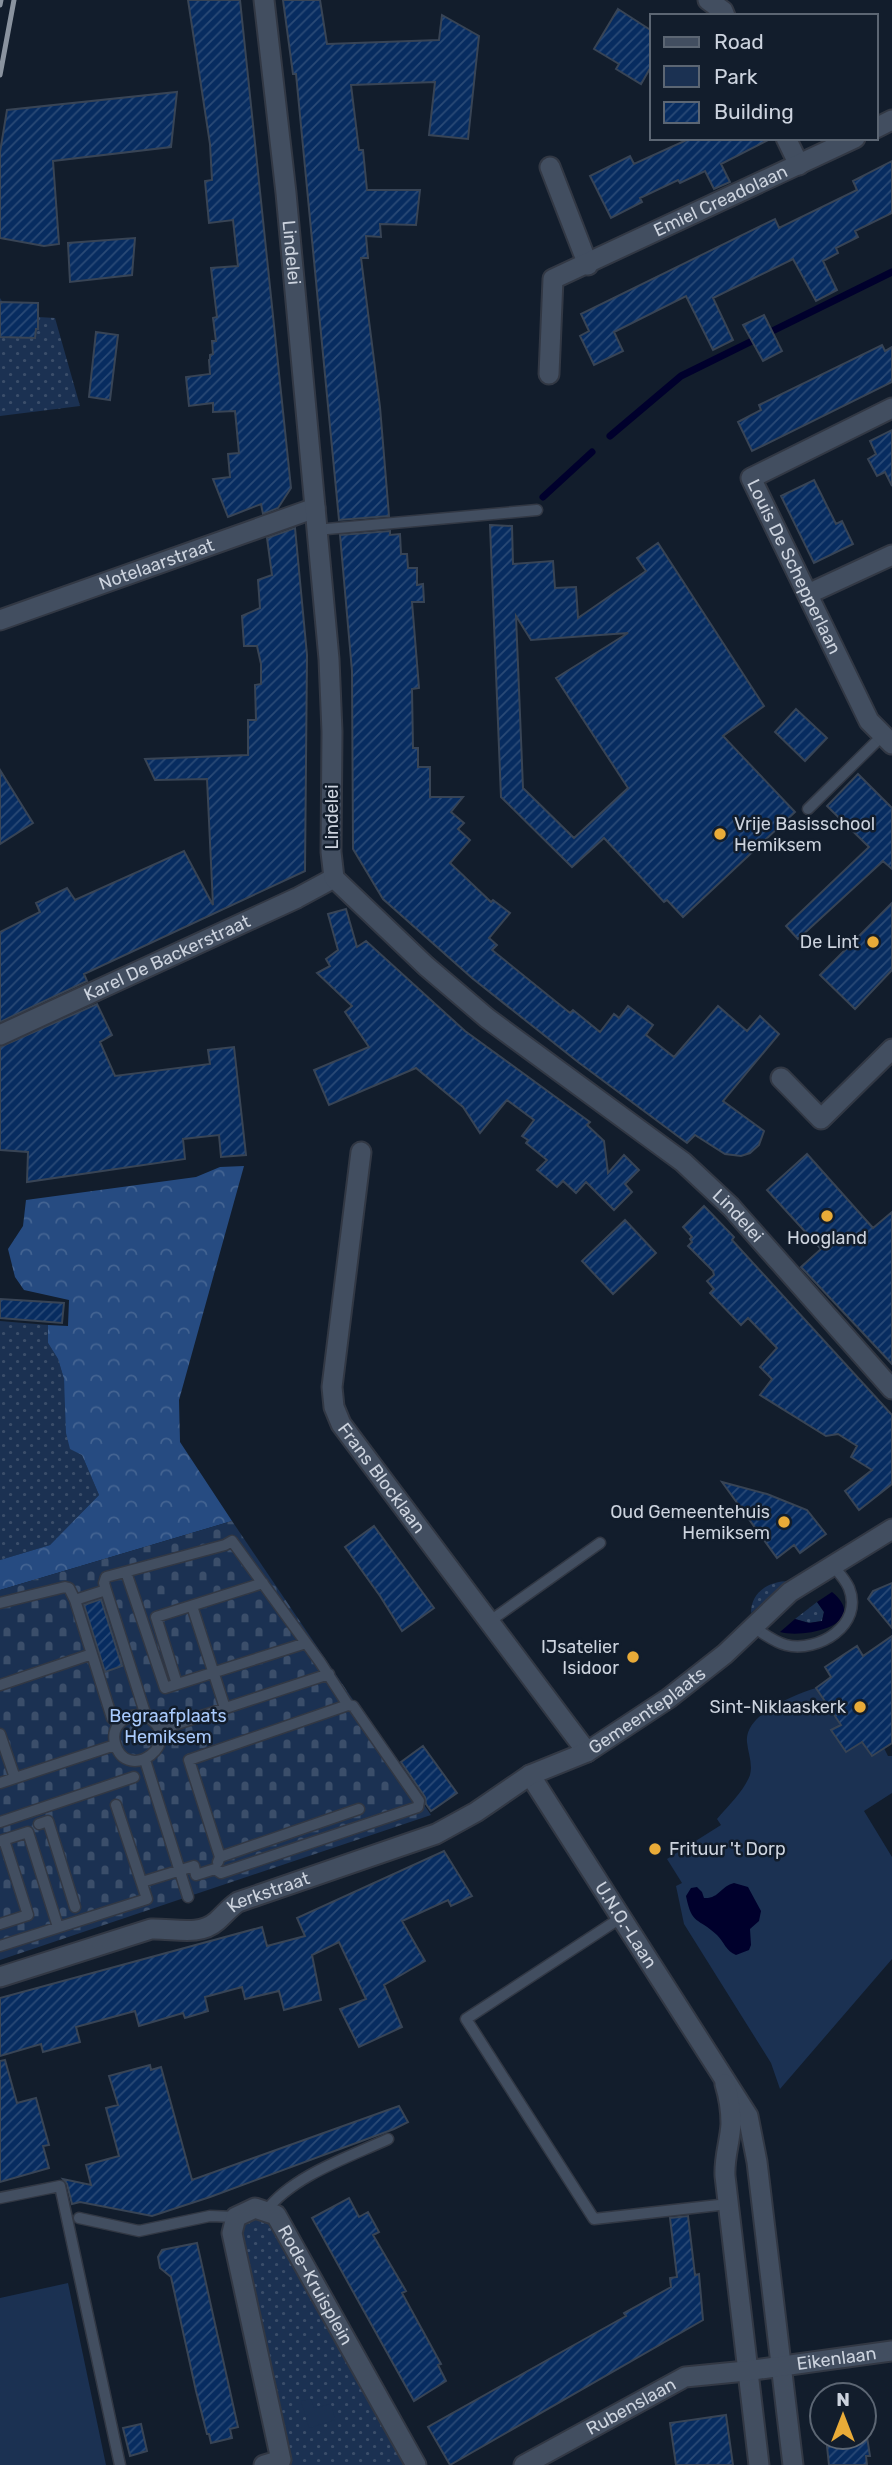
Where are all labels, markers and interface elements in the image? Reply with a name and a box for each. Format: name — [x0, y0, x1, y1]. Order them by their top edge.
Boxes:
legend — [650, 14, 878, 140]
text: Road — [714, 29, 764, 54]
text: Park — [714, 64, 758, 89]
text: Building — [714, 99, 794, 124]
street label: Emiel Creadolaan — [650, 160, 791, 241]
street label: Lindelei — [278, 219, 305, 286]
street label: Louis De Schepperlaan — [742, 476, 846, 658]
street label: Notelaarstraat — [96, 534, 217, 595]
street label: Lindelei — [321, 785, 343, 850]
place label: Vrije Basisschool Hemiksem — [734, 813, 875, 856]
marker: Vrije Basisschool Hemiksem — [712, 826, 728, 842]
street label: Karel De Backerstraat — [80, 910, 254, 1006]
place label: De Lint — [800, 931, 859, 953]
marker: De Lint — [865, 934, 881, 950]
street label: Lindelei — [708, 1184, 768, 1247]
marker: Hoogland — [819, 1208, 835, 1224]
place label: Hoogland — [787, 1227, 867, 1249]
street label: Frans Blocklaan — [333, 1419, 430, 1538]
place label: Oud Gemeentehuis Hemiksem — [610, 1501, 770, 1544]
marker: Oud Gemeentehuis Hemiksem — [776, 1514, 792, 1530]
place label: IJsatelier Isidoor — [541, 1636, 619, 1679]
marker: IJsatelier Isidoor — [625, 1649, 641, 1665]
street label: Gemeenteplaats — [584, 1662, 710, 1759]
place label: Sint-Niklaaskerk — [710, 1696, 847, 1718]
marker: Sint-Niklaaskerk — [852, 1699, 868, 1715]
park label: Begraafplaats Hemiksem — [109, 1705, 227, 1748]
place label: Frituur 't Dorp — [669, 1838, 786, 1860]
marker: Frituur 't Dorp — [647, 1841, 663, 1857]
street label: Kerkstraat — [222, 1867, 313, 1917]
street label: U.N.O.-Laan — [590, 1878, 662, 1972]
street label: Rode-Kruisplein — [273, 2221, 358, 2349]
street label: Eikenlaan — [795, 2342, 878, 2375]
street label: Rubenslaan — [582, 2373, 680, 2440]
north arrow — [808, 2381, 878, 2451]
text: N — [836, 2388, 850, 2411]

